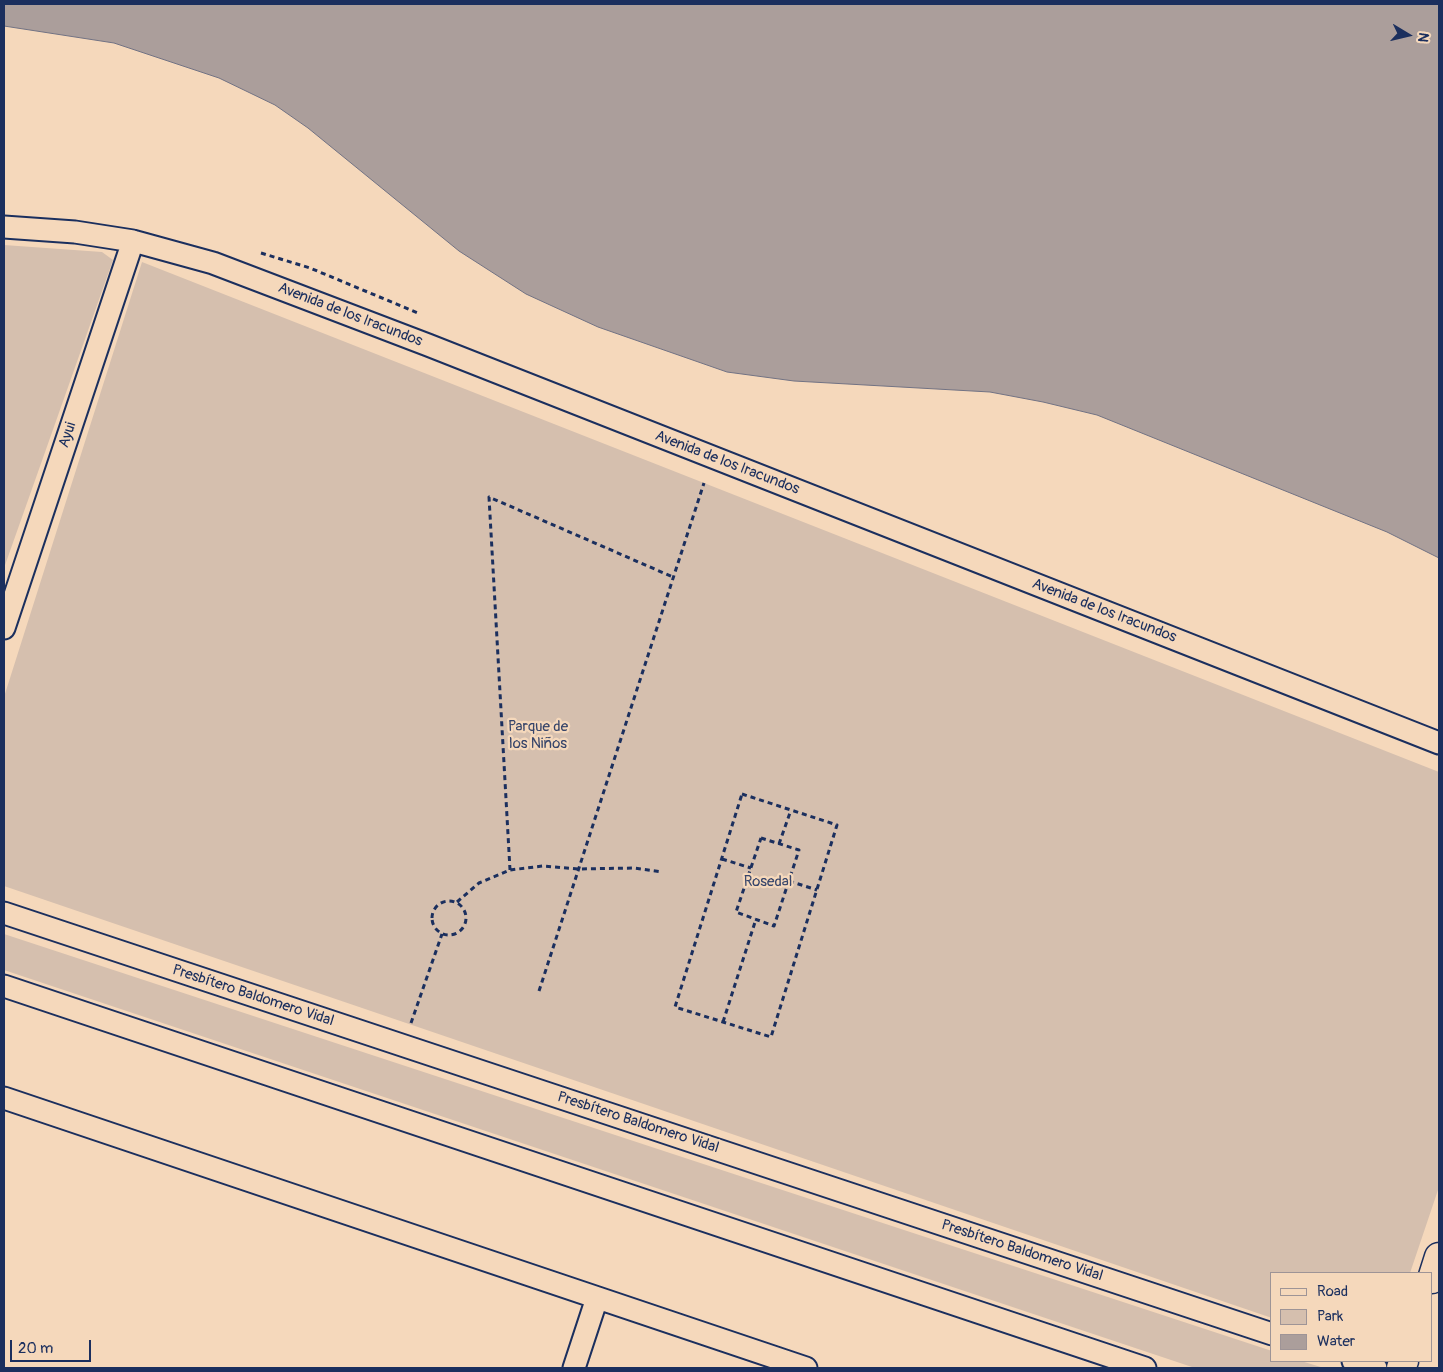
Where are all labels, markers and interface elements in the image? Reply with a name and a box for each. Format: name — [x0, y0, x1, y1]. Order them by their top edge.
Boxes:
north arrow — [1383, 10, 1433, 60]
text: N — [1414, 31, 1432, 43]
street label: Avenida de los Iracundos — [275, 279, 425, 351]
street label: Ayui — [55, 420, 81, 450]
street label: Avenida de los Iracundos — [652, 427, 802, 499]
street label: Avenida de los Iracundos — [1029, 575, 1179, 647]
park label: Parque de los Niños — [508, 718, 568, 753]
park label: Rosedal — [744, 873, 792, 891]
street label: Presbítero Baldomero Vidal — [170, 961, 336, 1031]
street label: Presbítero Baldomero Vidal — [555, 1088, 721, 1158]
street label: Presbítero Baldomero Vidal — [939, 1216, 1105, 1286]
legend — [1270, 1272, 1433, 1362]
text: Road — [1317, 1282, 1348, 1301]
text: Park — [1317, 1307, 1343, 1326]
scale bar — [12, 1330, 94, 1362]
text: Water — [1317, 1332, 1355, 1351]
text: 20 m — [18, 1339, 53, 1358]

